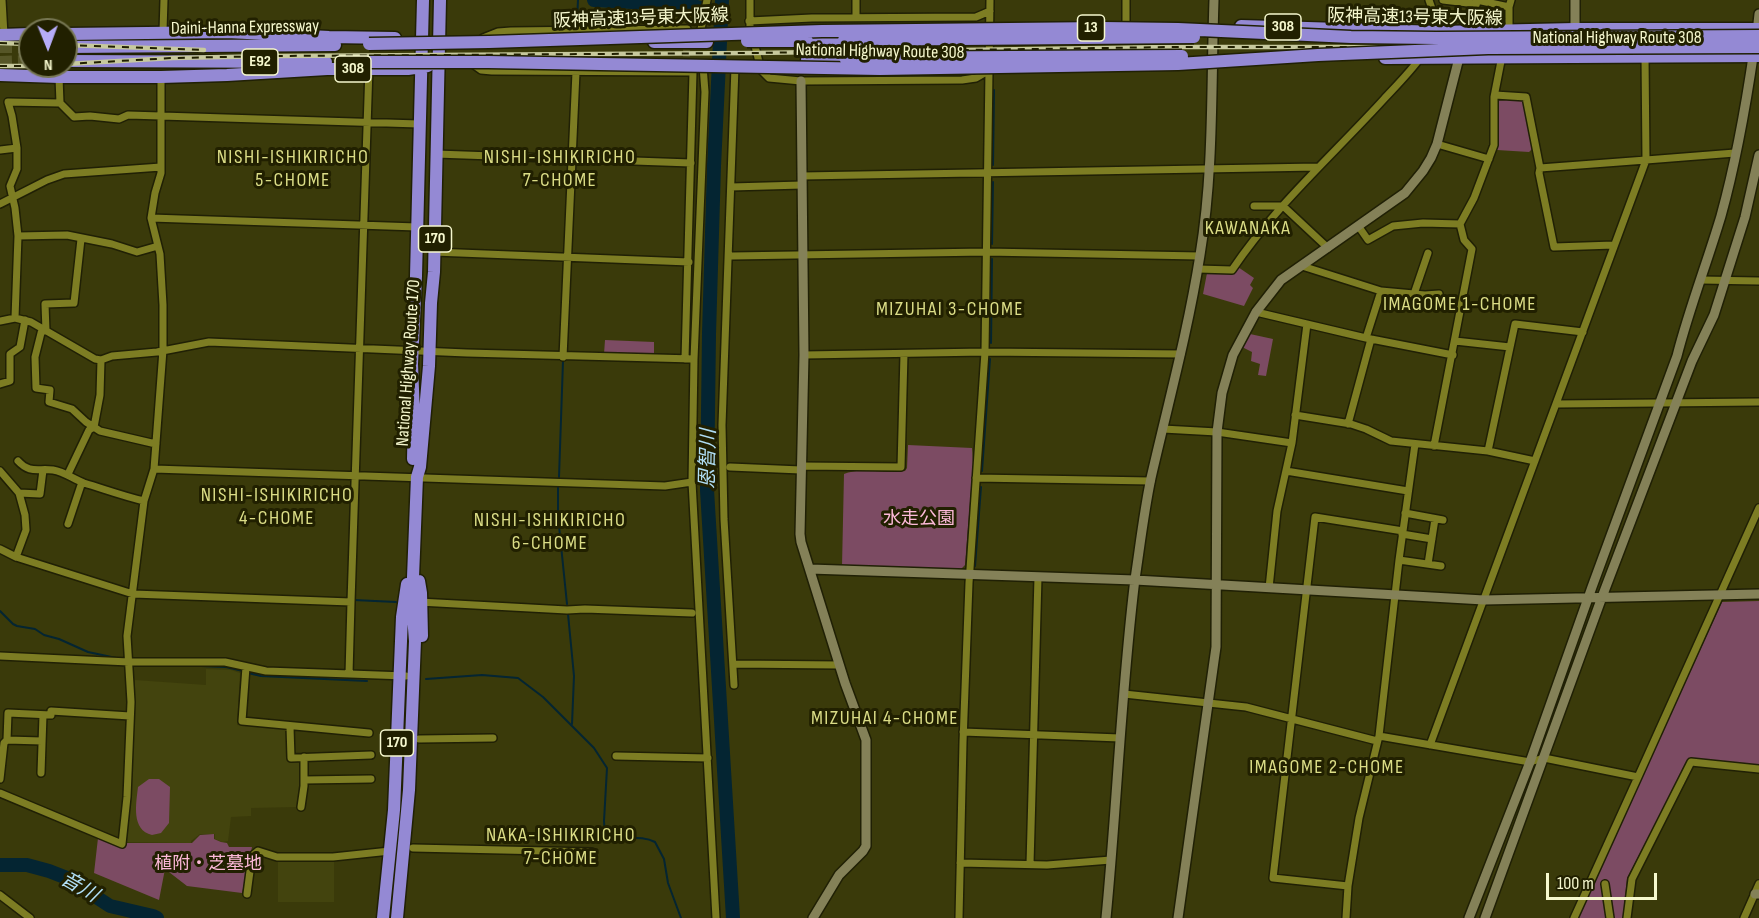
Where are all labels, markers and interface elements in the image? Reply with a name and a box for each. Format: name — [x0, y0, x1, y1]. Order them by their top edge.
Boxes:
street label: 阪神高速13号東大阪線 — [553, 5, 729, 33]
street label: 阪神高速13号東大阪線 — [1327, 6, 1503, 30]
road number: 308 — [1265, 14, 1301, 40]
road number: 13 — [1078, 15, 1104, 41]
street label: Daini-Hanna Expressway — [171, 16, 319, 40]
north arrow — [18, 18, 78, 78]
street label: National Highway Route 308 — [1532, 27, 1702, 49]
street label: National Highway Route 308 — [795, 40, 965, 64]
road number: E92 — [242, 49, 278, 75]
text: N — [44, 55, 53, 74]
road number: 308 — [335, 56, 371, 82]
district label: NISHI-ISHIKIRICHO 5-CHOME — [217, 146, 369, 193]
district label: NISHI-ISHIKIRICHO 7-CHOME — [484, 146, 636, 193]
district label: KAWANAKA — [1205, 217, 1291, 241]
road number: 170 — [418, 226, 452, 252]
street label: National Highway Route 170 — [392, 279, 426, 447]
district label: IMAGOME 1-CHOME — [1383, 293, 1537, 317]
district label: MIZUHAI 3-CHOME — [876, 298, 1024, 322]
water label: 恩智川 — [696, 429, 722, 489]
district label: NISHI-ISHIKIRICHO 4-CHOME — [201, 484, 353, 531]
park label: 水走公園 — [883, 508, 955, 530]
district label: NISHI-ISHIKIRICHO 6-CHOME — [474, 509, 626, 556]
district label: MIZUHAI 4-CHOME — [811, 707, 959, 731]
road number: 170 — [380, 730, 414, 756]
district label: IMAGOME 2-CHOME — [1249, 756, 1405, 780]
district label: NAKA-ISHIKIRICHO 7-CHOME — [486, 824, 636, 871]
park label: 植附・芝墓地 — [154, 853, 262, 875]
scale bar — [1549, 861, 1660, 899]
water label: 音川 — [56, 868, 102, 908]
text: 100 m — [1557, 873, 1594, 894]

